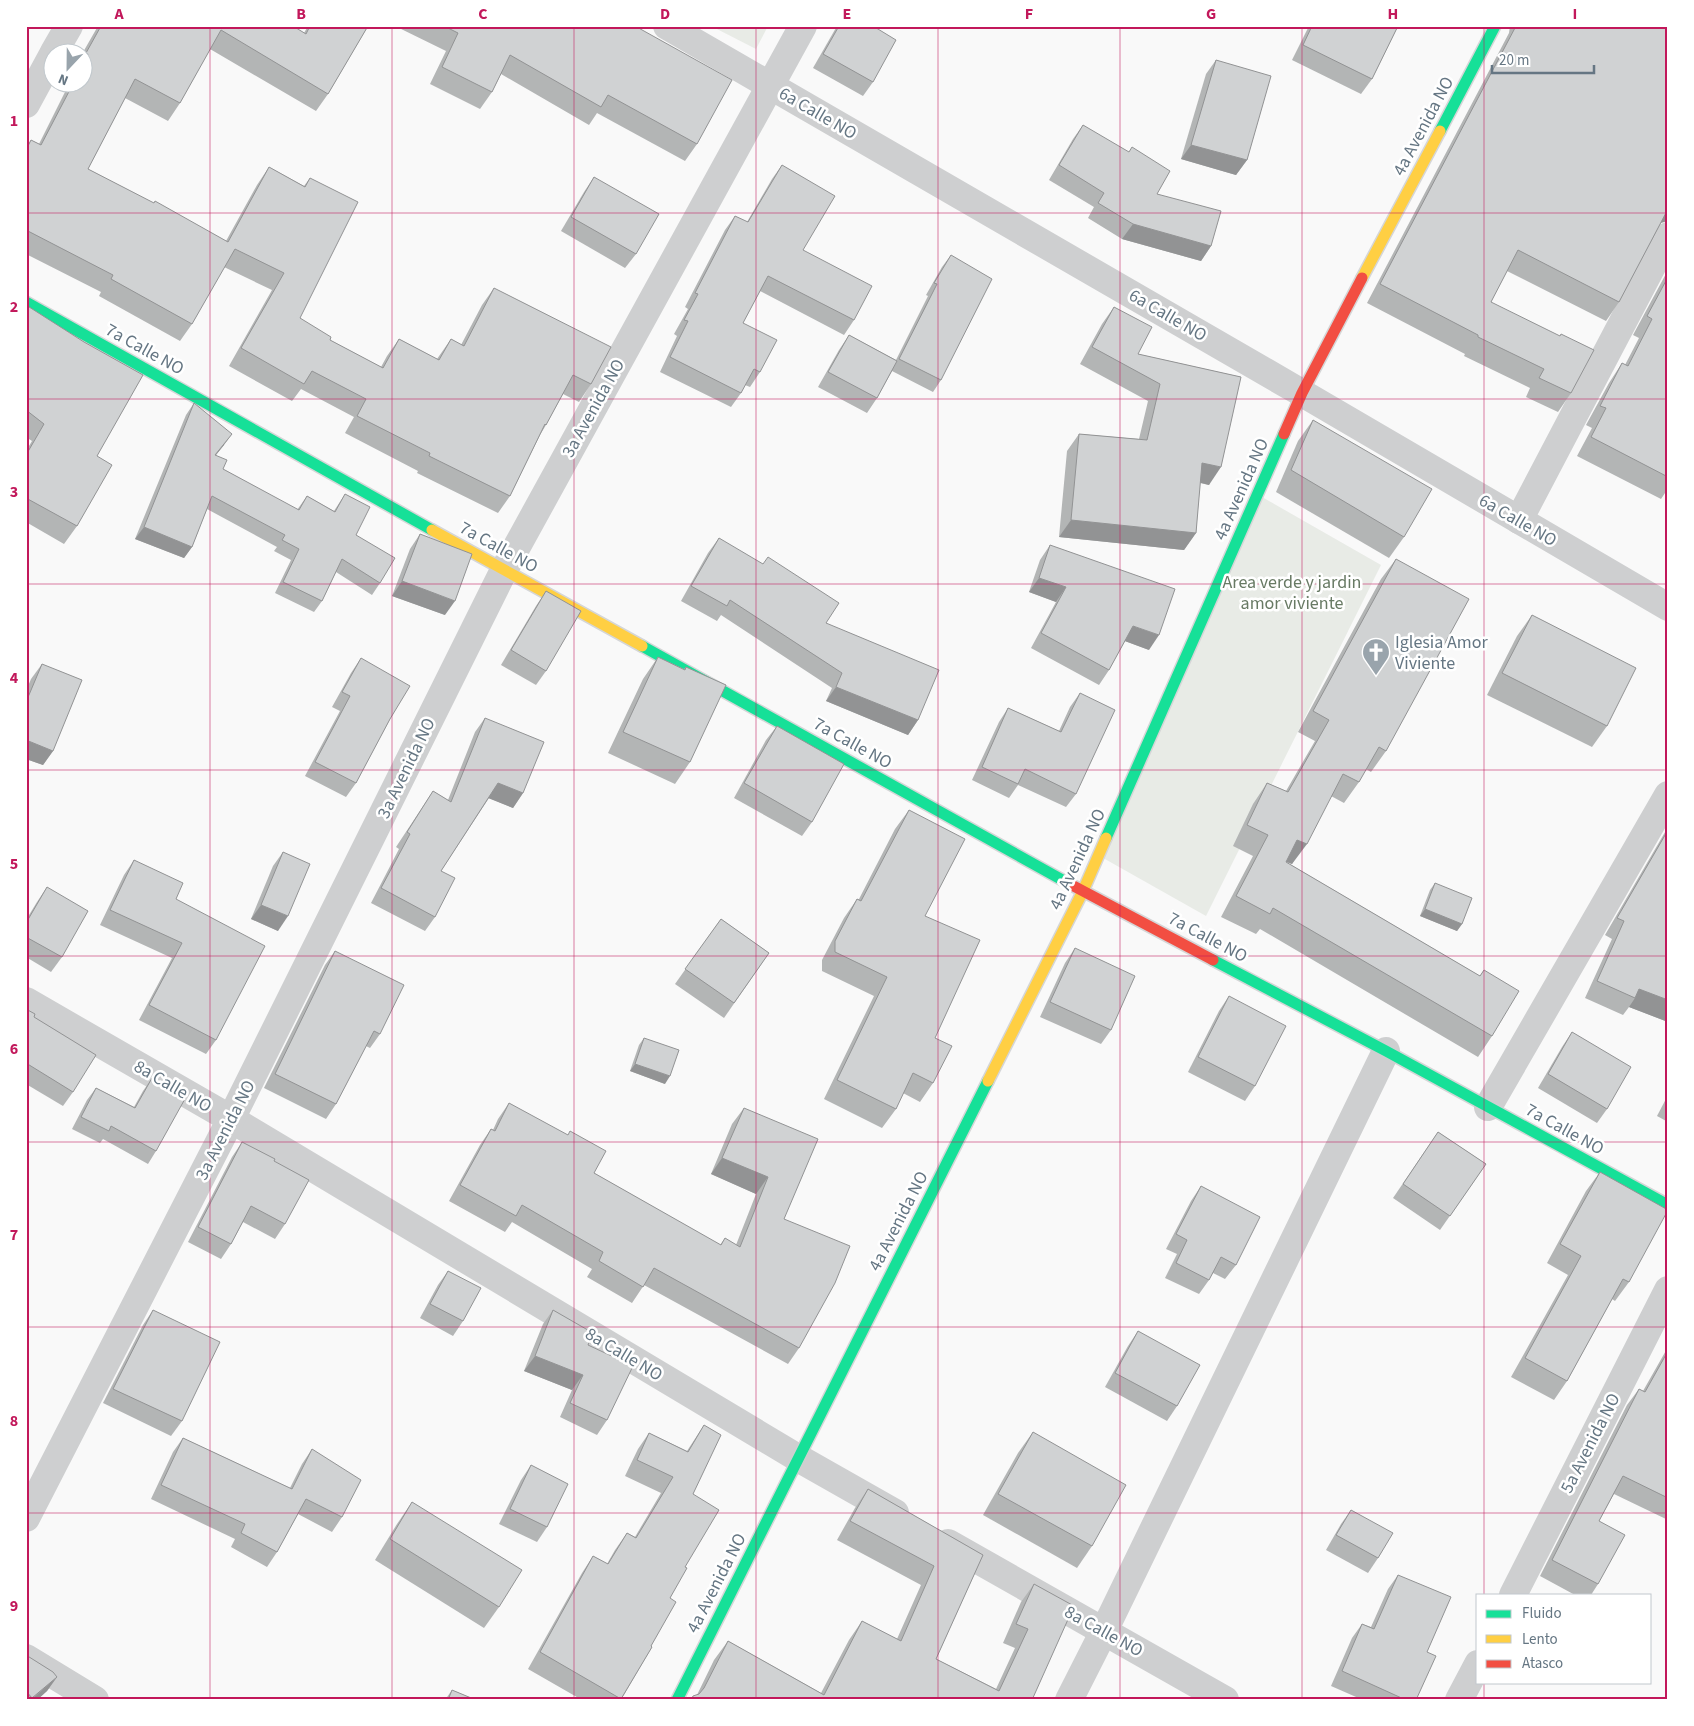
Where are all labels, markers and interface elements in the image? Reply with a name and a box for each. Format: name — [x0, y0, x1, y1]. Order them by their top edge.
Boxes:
text: A — [113, 3, 124, 25]
text: B — [296, 3, 306, 25]
text: C — [478, 3, 488, 25]
text: D — [660, 3, 670, 25]
text: E — [843, 3, 851, 25]
text: F — [1025, 3, 1033, 25]
text: G — [1206, 3, 1216, 25]
text: H — [1388, 3, 1398, 25]
text: I — [1573, 3, 1577, 25]
north arrow — [42, 42, 92, 92]
scale bar — [1492, 42, 1594, 74]
text: 20 m — [1499, 50, 1529, 71]
text: N — [55, 68, 72, 90]
street label: 4a Avenida NO — [1387, 72, 1460, 180]
street label: 6a Calle NO — [774, 81, 861, 146]
text: 1 — [10, 110, 18, 132]
street label: 6a Calle NO — [1124, 283, 1211, 348]
text: 2 — [10, 296, 18, 318]
street label: 7a Calle NO — [101, 318, 189, 381]
street label: 3a Avenida NO — [556, 354, 631, 462]
street label: 4a Avenida NO — [1208, 434, 1275, 544]
text: 3 — [10, 481, 18, 503]
street label: 6a Calle NO — [1474, 488, 1561, 553]
street label: 7a Calle NO — [455, 516, 543, 579]
park label: Area verde y jardin amor viviente — [1223, 570, 1361, 616]
place label: Iglesia Amor Viviente — [1395, 630, 1488, 676]
church icon: Iglesia Amor Viviente — [1361, 637, 1391, 676]
text: 4 — [10, 667, 19, 689]
street label: 7a Calle NO — [809, 712, 897, 775]
street label: 3a Avenida NO — [371, 714, 442, 823]
street label: 4a Avenida NO — [1043, 804, 1112, 914]
text: 5 — [10, 853, 18, 875]
street label: 7a Calle NO — [1164, 906, 1252, 969]
text: 6 — [10, 1038, 18, 1060]
street label: 8a Calle NO — [129, 1054, 216, 1119]
street label: 3a Avenida NO — [190, 1076, 261, 1184]
street label: 7a Calle NO — [1521, 1098, 1609, 1161]
street label: 4a Avenida NO — [863, 1167, 934, 1275]
text: 7 — [10, 1224, 18, 1246]
street label: 8a Calle NO — [580, 1321, 667, 1387]
street label: 5a Avenida NO — [1555, 1389, 1626, 1497]
text: 8 — [10, 1410, 18, 1432]
street label: 4a Avenida NO — [681, 1529, 752, 1637]
legend — [1476, 1594, 1652, 1684]
text: 9 — [10, 1595, 18, 1617]
street label: 8a Calle NO — [1060, 1600, 1148, 1663]
text: Fluido — [1522, 1603, 1562, 1624]
text: Lento — [1522, 1629, 1558, 1650]
text: Atasco — [1522, 1653, 1563, 1674]

